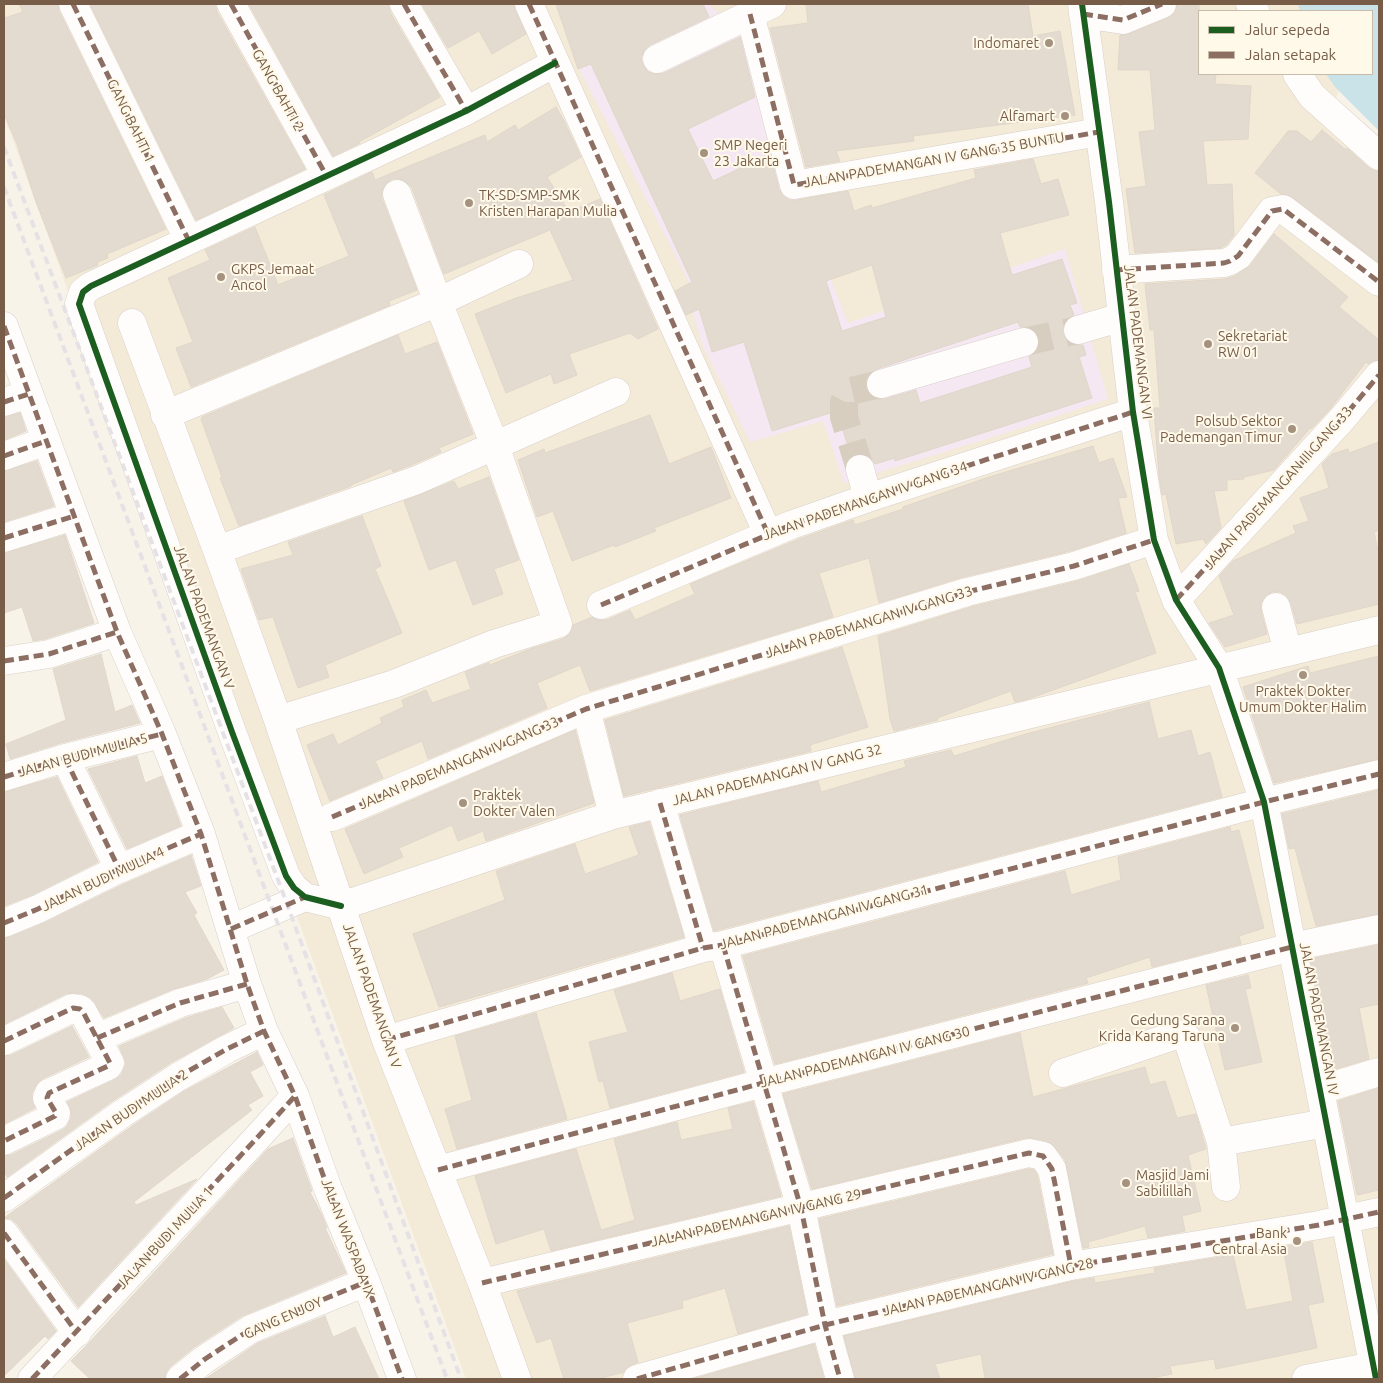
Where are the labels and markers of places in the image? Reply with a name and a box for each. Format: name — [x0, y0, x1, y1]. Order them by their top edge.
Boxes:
place label: Indomaret — [973, 35, 1039, 51]
marker: Indomaret — [1043, 37, 1055, 49]
place label: Alfamart — [1000, 108, 1055, 124]
marker: Alfamart — [1059, 110, 1071, 122]
place label: SMP Negeri 23 Jakarta — [714, 137, 787, 170]
marker: SMP Negeri 23 Jakarta — [698, 147, 710, 159]
place label: TK-SD-SMP-SMK Kristen Harapan Mulia — [479, 187, 617, 220]
marker: TK-SD-SMP-SMK Kristen Harapan Mulia — [463, 197, 475, 209]
place label: GKPS Jemaat Ancol — [231, 261, 314, 294]
marker: GKPS Jemaat Ancol — [215, 271, 227, 283]
place label: Sekretariat RW 01 — [1218, 328, 1287, 361]
marker: Sekretariat RW 01 — [1202, 338, 1214, 350]
place label: Polsub Sektor Pademangan Timur — [1160, 413, 1282, 446]
marker: Polsub Sektor Pademangan Timur — [1286, 423, 1298, 435]
marker: Praktek Dokter Umum Dokter Halim — [1297, 669, 1309, 681]
place label: Praktek Dokter Umum Dokter Halim — [1239, 683, 1367, 716]
place label: Praktek Dokter Valen — [473, 787, 555, 820]
marker: Praktek Dokter Valen — [457, 797, 469, 809]
place label: Gedung Sarana Krida Karang Taruna — [1099, 1012, 1225, 1044]
marker: Gedung Sarana Krida Karang Taruna — [1229, 1022, 1241, 1034]
place label: Masjid Jami Sabilillah — [1136, 1167, 1209, 1200]
marker: Masjid Jami Sabilillah — [1120, 1177, 1132, 1189]
place label: Bank Central Asia — [1212, 1225, 1287, 1258]
marker: Bank Central Asia — [1291, 1235, 1303, 1247]

